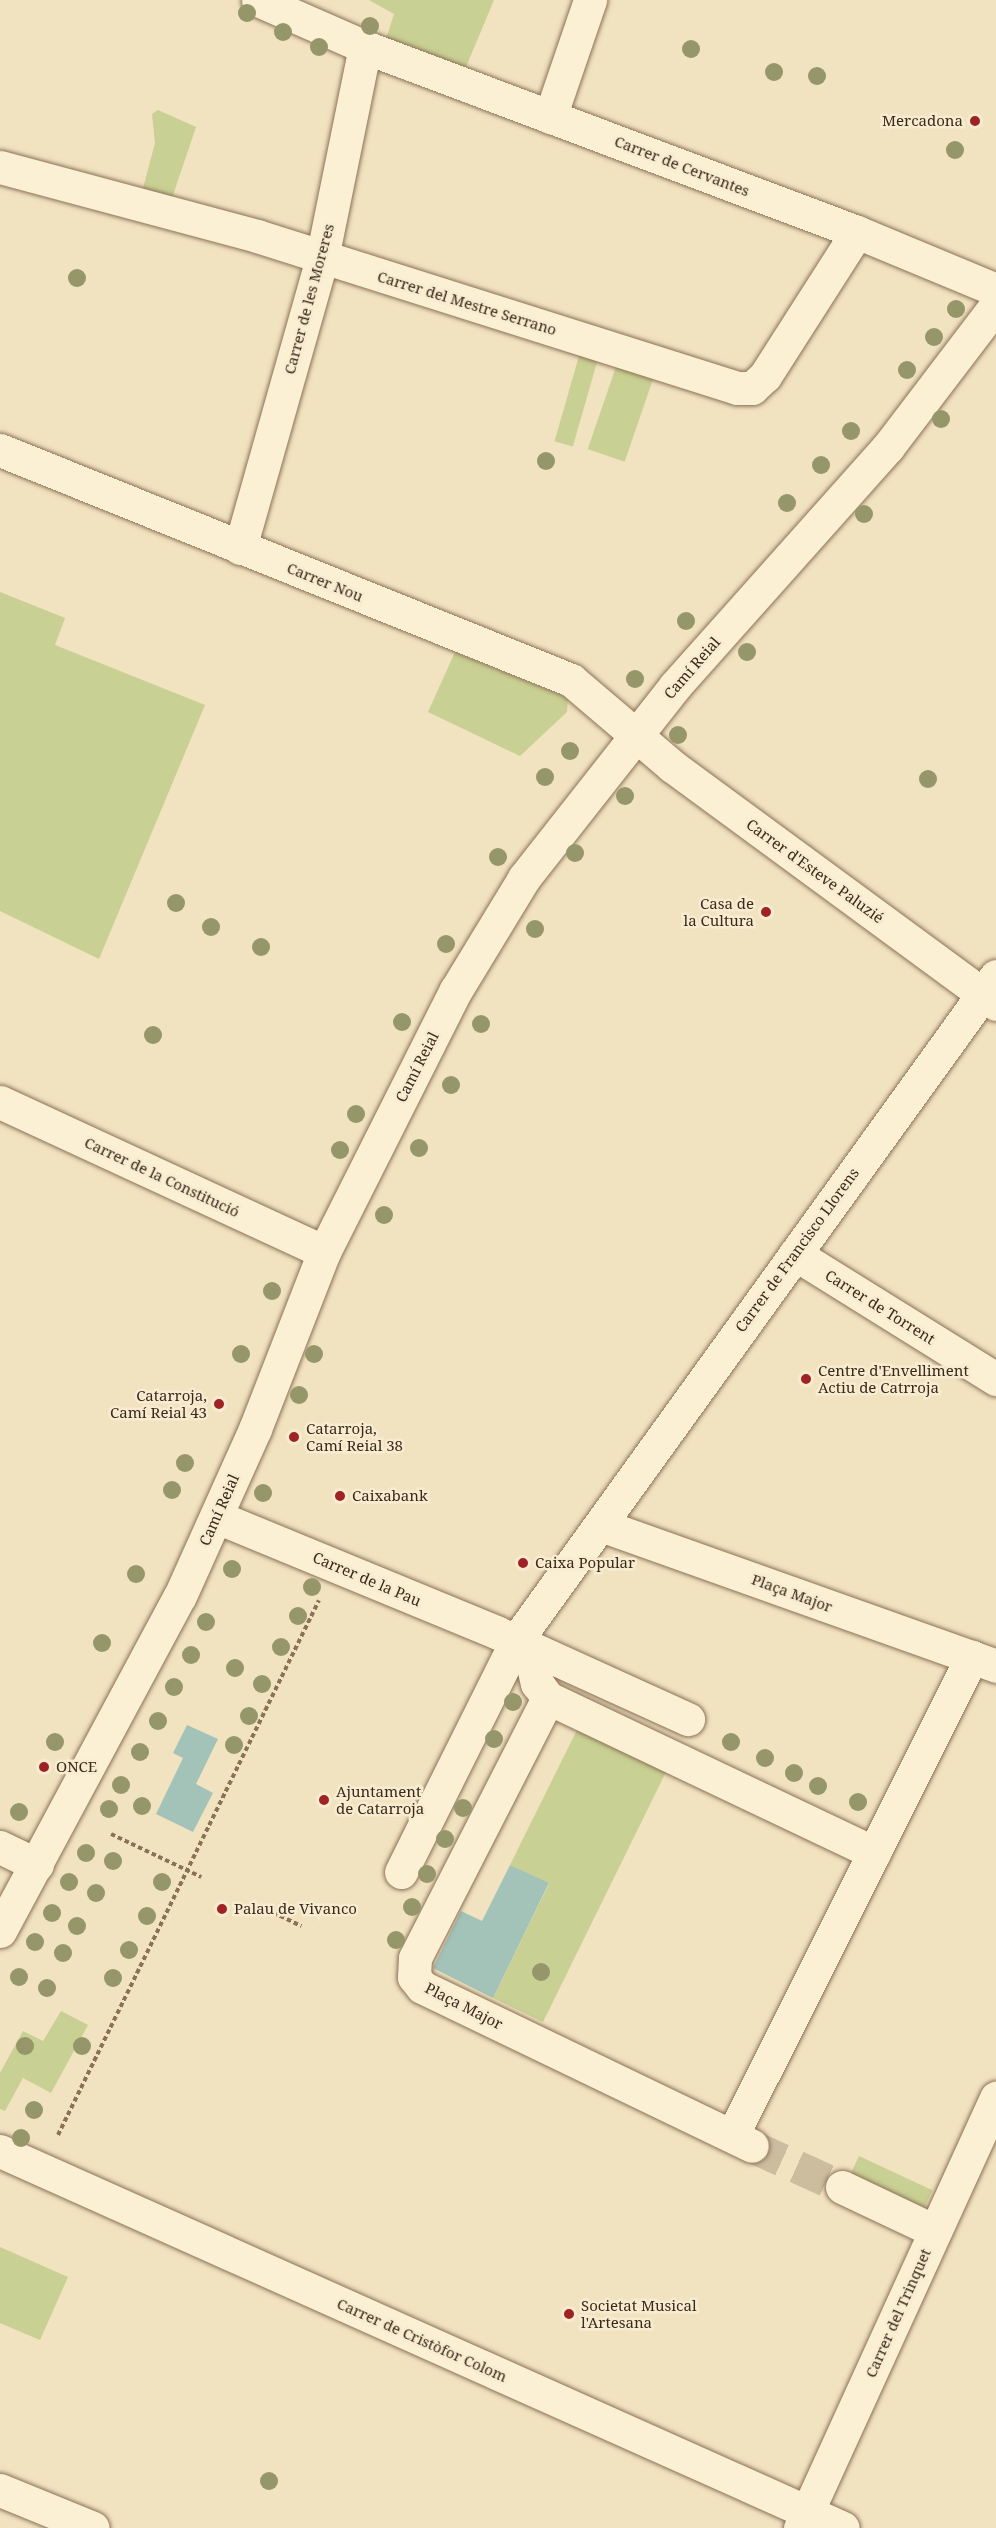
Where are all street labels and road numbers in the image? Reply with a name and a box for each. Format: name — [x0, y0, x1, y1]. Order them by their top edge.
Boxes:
street label: Carrer de Cervantes — [612, 132, 752, 200]
street label: Carrer de les Moreres — [280, 222, 338, 376]
street label: Carrer del Mestre Serrano — [375, 267, 559, 339]
street label: Carrer Nou — [284, 559, 366, 605]
street label: Camí Reial — [660, 633, 724, 703]
street label: Carrer d'Esteve Paluzié — [743, 815, 887, 927]
street label: Camí Reial — [392, 1029, 442, 1105]
street label: Carrer de la Constitució — [82, 1133, 242, 1221]
street label: Carrer de Francisco Llorens — [731, 1164, 863, 1336]
street label: Carrer de Torrent — [822, 1266, 938, 1348]
street label: Camí Reial — [195, 1471, 243, 1549]
street label: Carrer de la Pau — [310, 1548, 424, 1610]
street label: Plaça Major — [749, 1570, 835, 1616]
street label: Plaça Major — [422, 1979, 506, 2033]
street label: Carrer del Trinquet — [861, 2246, 935, 2380]
street label: Carrer de Cristòfor Colom — [334, 2294, 510, 2386]

